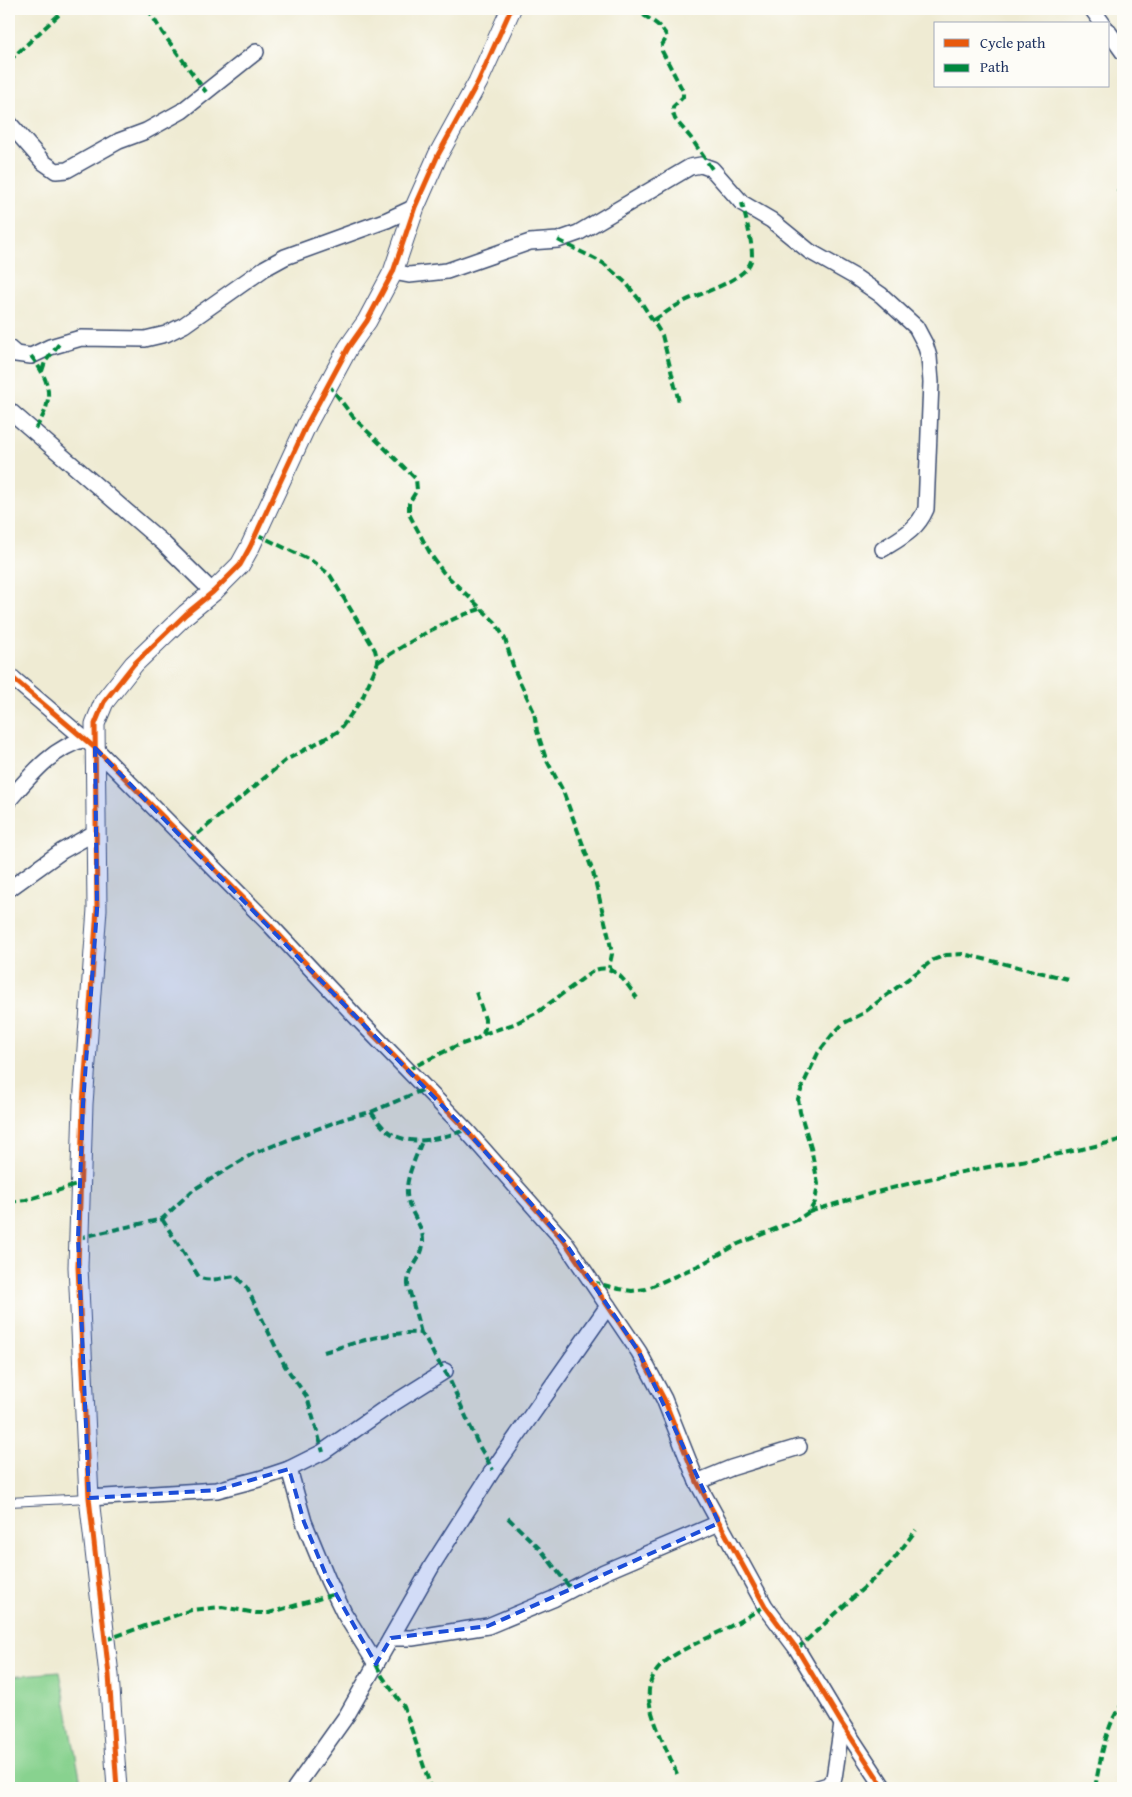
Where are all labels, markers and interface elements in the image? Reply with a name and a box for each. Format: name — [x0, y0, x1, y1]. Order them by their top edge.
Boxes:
legend — [934, 22, 1110, 88]
text: Cycle path — [980, 32, 1046, 53]
text: Path — [980, 56, 1009, 77]

